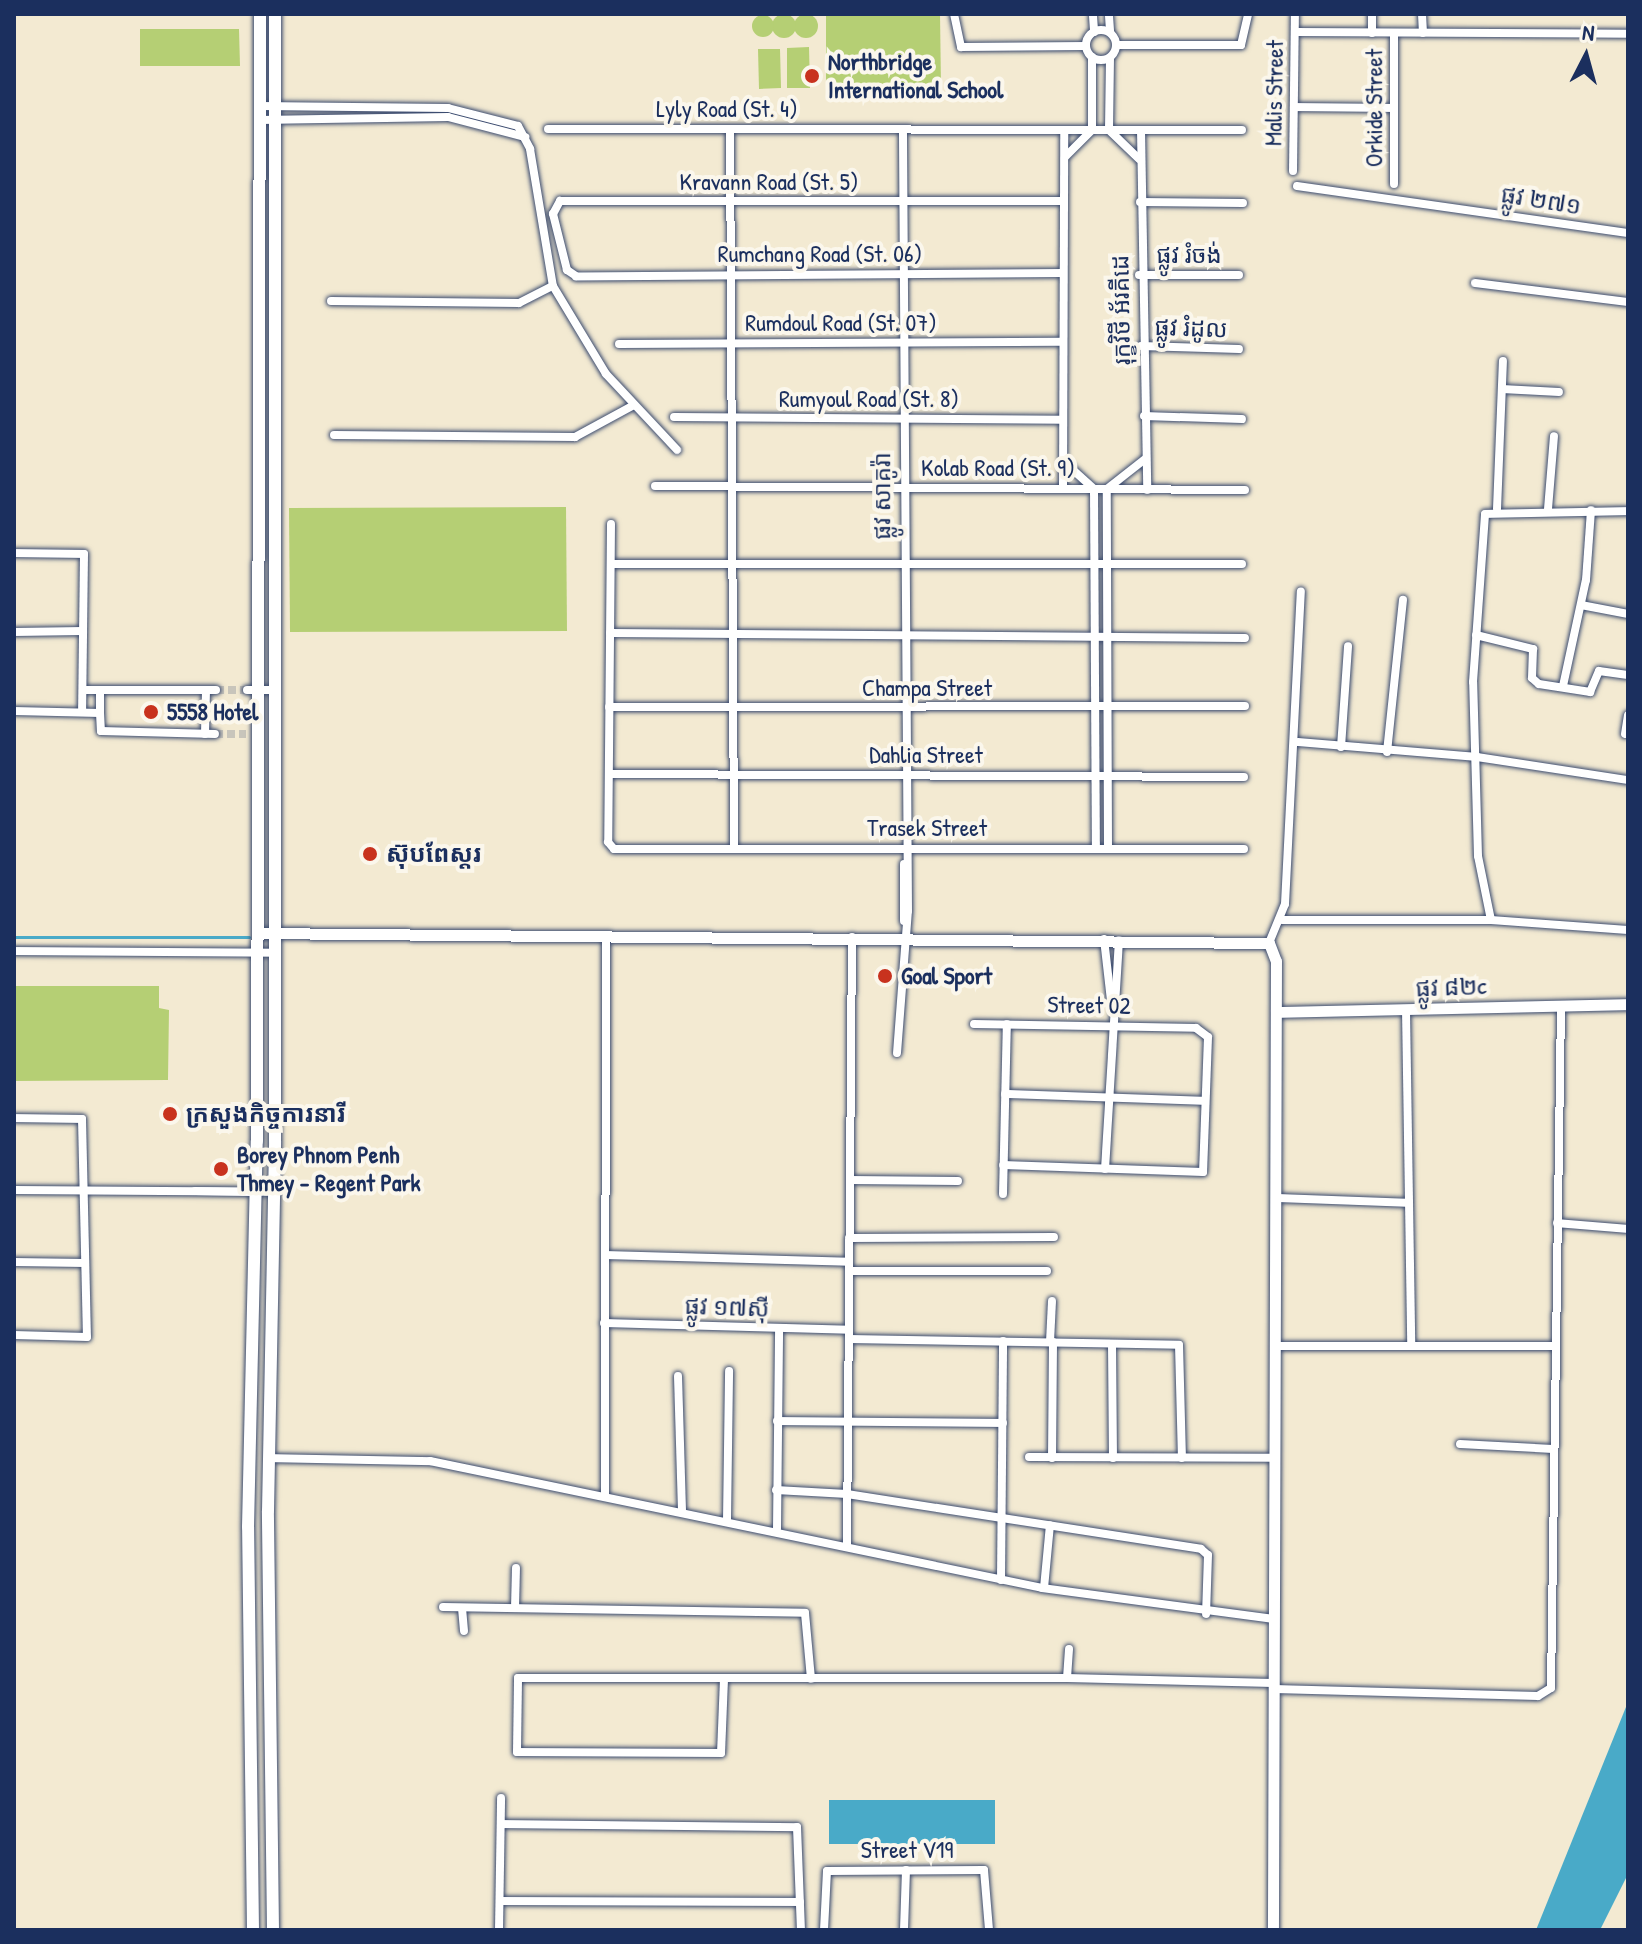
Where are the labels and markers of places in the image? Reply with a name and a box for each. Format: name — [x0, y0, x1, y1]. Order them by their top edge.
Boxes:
place label: Northbridge International School — [828, 48, 1003, 104]
marker: Northbridge International School — [803, 67, 821, 85]
place label: 5558 Hotel — [167, 698, 258, 726]
marker: 5558 Hotel — [142, 703, 160, 721]
place label: ស៊ុបពែស្តរ — [386, 840, 481, 868]
marker: ស៊ុបពែស្តរ — [361, 845, 379, 863]
place label: Goal Sport — [901, 962, 992, 990]
marker: Goal Sport — [876, 967, 894, 985]
place label: ក្រសួងកិច្ចការនារី — [186, 1100, 345, 1128]
marker: ក្រសួងកិច្ចការនារី — [161, 1105, 179, 1123]
place label: Borey Phnom Penh Thmey - Regent Park — [237, 1141, 421, 1197]
marker: Borey Phnom Penh Thmey - Regent Park — [212, 1160, 230, 1178]

